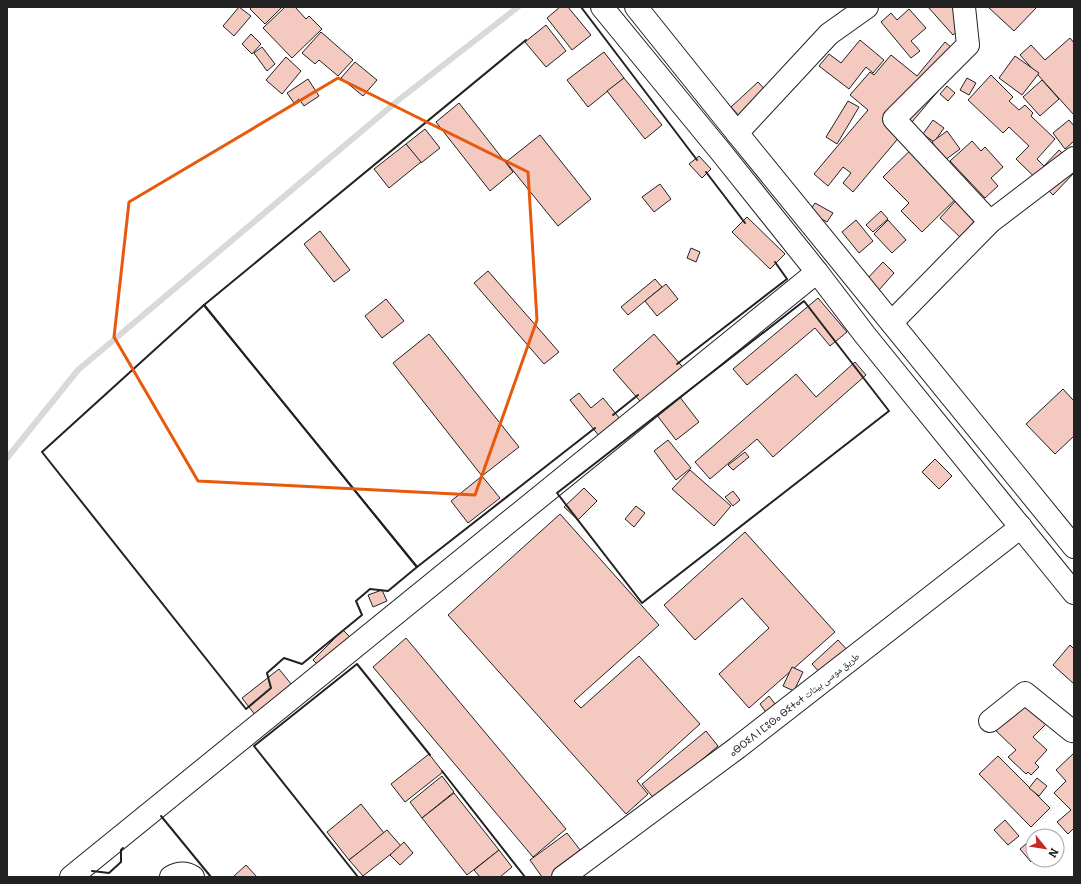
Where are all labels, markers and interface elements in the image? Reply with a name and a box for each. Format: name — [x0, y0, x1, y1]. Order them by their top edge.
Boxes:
street label: ⴰⴱⵔⵉⴷ ⵏ ⵎⵓⵙⴰ ⴱⵉⵜⴰⵜ طريق موسى بيتات — [727, 650, 862, 759]
north arrow — [1025, 828, 1065, 868]
text: N — [1045, 846, 1061, 860]

